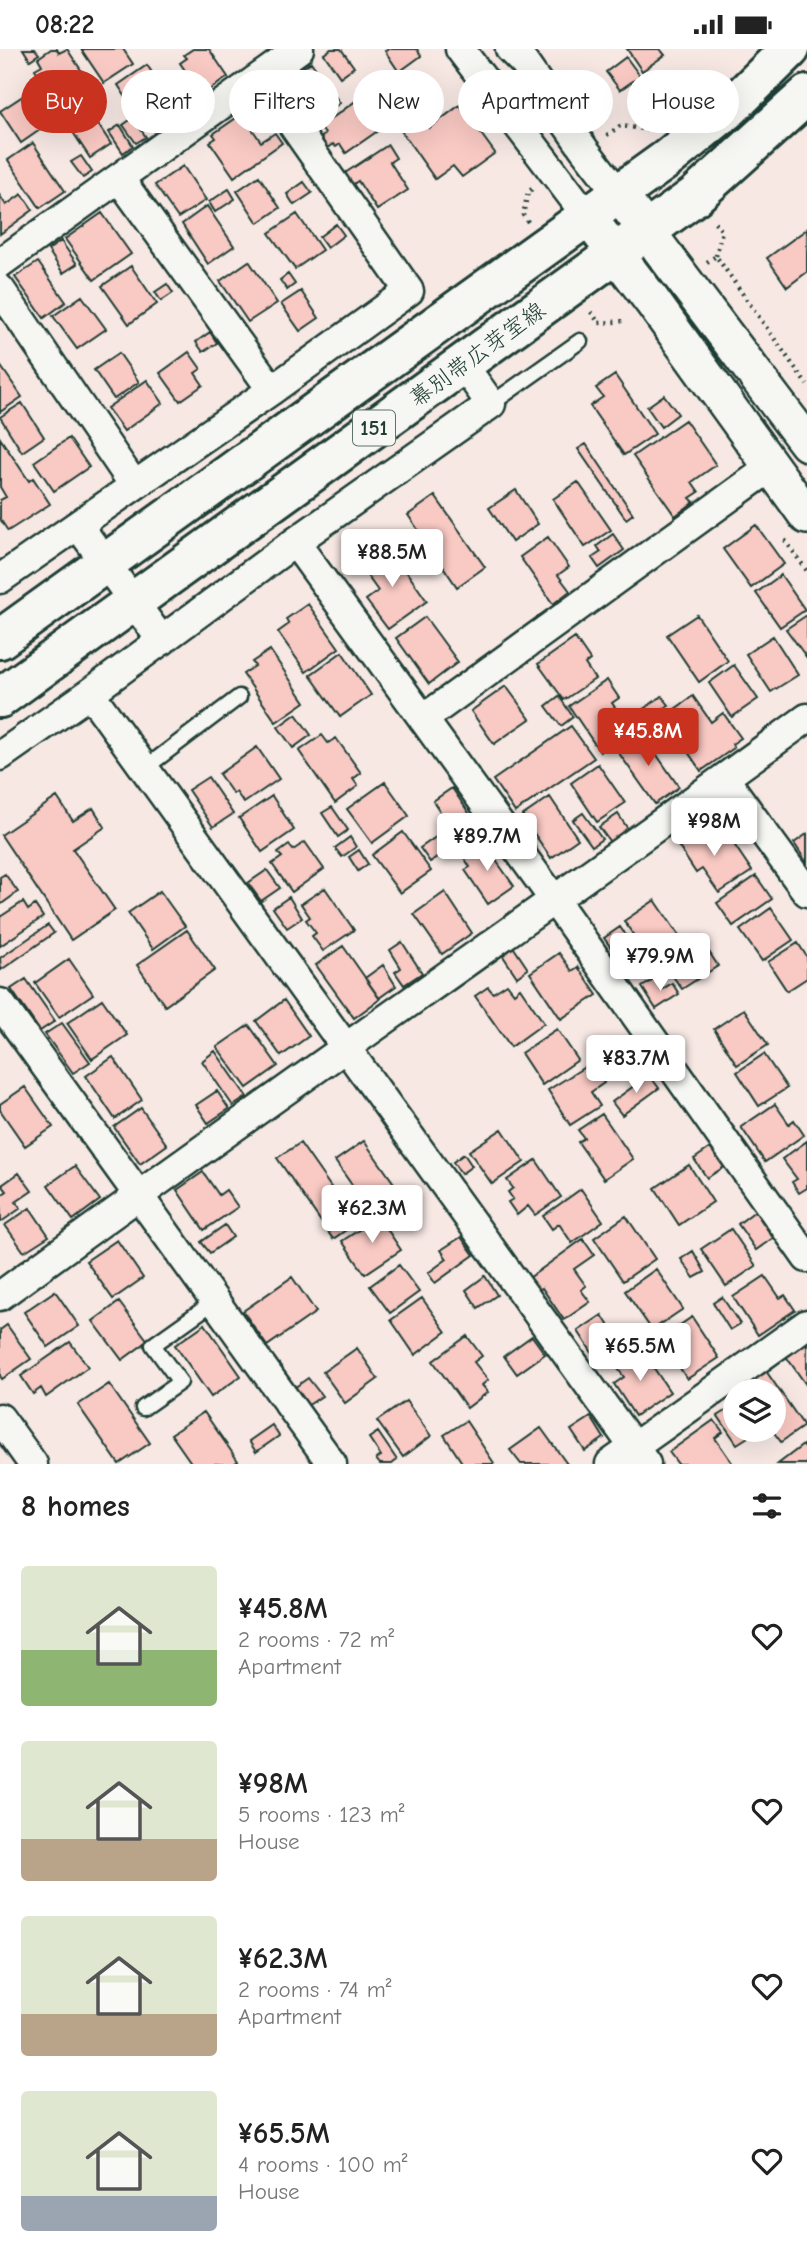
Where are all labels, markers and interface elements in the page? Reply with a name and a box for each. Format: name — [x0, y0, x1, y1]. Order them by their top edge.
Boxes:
text: 08:22 — [35, 10, 94, 40]
chip: Buy — [21, 70, 107, 133]
chip: Rent — [121, 70, 215, 133]
chip: Filters — [229, 70, 339, 133]
chip: New — [353, 70, 444, 133]
chip: Apartment — [458, 70, 613, 133]
chip: House — [627, 70, 739, 133]
street label: 幕別帯広芽室線 — [404, 296, 550, 413]
road number: 151 — [353, 411, 395, 445]
pin: ¥88.5M — [335, 529, 449, 589]
text: ¥88.5M — [357, 538, 427, 565]
pin: ¥45.8M — [591, 709, 705, 768]
text: ¥45.8M — [614, 717, 682, 744]
pin: ¥98M — [673, 799, 755, 858]
text: ¥98M — [687, 807, 741, 834]
pin: ¥89.7M — [430, 813, 544, 873]
text: ¥89.7M — [453, 822, 521, 849]
pin: ¥79.9M — [603, 933, 717, 993]
text: ¥79.9M — [626, 942, 694, 969]
pin: ¥83.7M — [579, 1035, 693, 1095]
text: ¥83.7M — [602, 1044, 670, 1071]
pin: ¥62.3M — [315, 1185, 429, 1245]
text: ¥62.3M — [338, 1194, 406, 1221]
pin: ¥65.5M — [583, 1323, 697, 1383]
text: ¥65.5M — [605, 1332, 675, 1359]
map controls — [723, 1379, 786, 1442]
button: layers — [723, 1379, 786, 1442]
icon: filters — [748, 1487, 786, 1525]
text: 8 homes — [21, 1489, 130, 1524]
text: ¥45.8M — [238, 1591, 328, 1626]
icon: home — [77, 1594, 161, 1678]
icon: heart — [748, 1617, 786, 1655]
text: 2 rooms · 72 m² — [238, 1626, 394, 1653]
text: Apartment — [238, 1653, 341, 1680]
text: ¥98M — [238, 1766, 308, 1801]
icon: home — [77, 1769, 161, 1853]
icon: heart — [748, 1792, 786, 1830]
text: 5 rooms · 123 m² — [238, 1801, 404, 1828]
text: House — [238, 1828, 300, 1855]
text: ¥62.3M — [238, 1941, 328, 1976]
icon: home — [77, 1944, 161, 2028]
icon: heart — [748, 1967, 786, 2005]
text: 2 rooms · 74 m² — [238, 1976, 391, 2003]
text: Apartment — [238, 2003, 341, 2030]
text: ¥65.5M — [238, 2116, 330, 2151]
icon: home — [77, 2119, 161, 2203]
icon: heart — [748, 2142, 786, 2180]
text: 4 rooms · 100 m² — [238, 2151, 407, 2178]
text: House — [238, 2178, 300, 2205]

